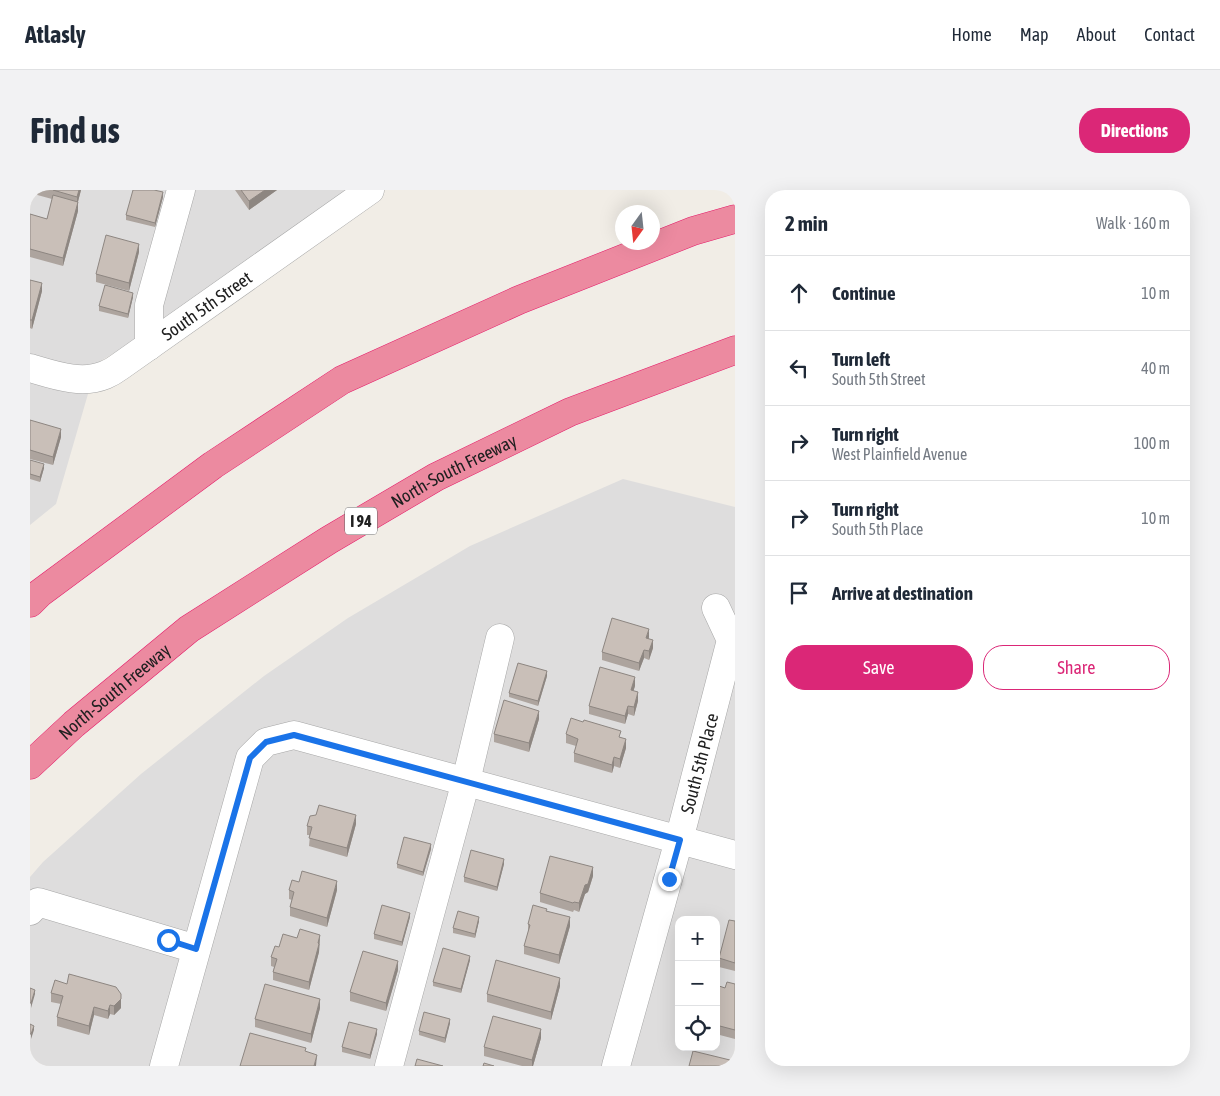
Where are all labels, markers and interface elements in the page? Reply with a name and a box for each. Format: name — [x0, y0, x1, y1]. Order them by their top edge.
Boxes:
text: Atlasly — [25, 21, 86, 48]
text: Home — [952, 24, 992, 45]
text: Map — [1020, 24, 1049, 45]
text: About — [1077, 24, 1116, 45]
text: Contact — [1144, 24, 1195, 45]
button: Directions — [1079, 108, 1190, 153]
text: Find us — [30, 110, 120, 150]
north arrow — [615, 205, 660, 250]
text: 2 min — [785, 211, 828, 235]
text: Walk · 160 m — [1096, 214, 1170, 232]
street label: South 5th Street — [157, 266, 256, 344]
icon: ahead — [785, 279, 813, 307]
text: Continue — [832, 282, 896, 304]
text: 10 m — [1141, 284, 1170, 302]
text: Turn left — [832, 348, 890, 370]
icon: left — [785, 354, 813, 382]
text: 40 m — [1141, 359, 1170, 377]
text: South 5th Street — [832, 370, 926, 388]
text: Turn right — [832, 423, 899, 445]
street label: North-South Freeway — [387, 429, 520, 512]
icon: right — [785, 429, 813, 457]
text: 100 m — [1134, 434, 1170, 452]
text: West Plainfield Avenue — [832, 445, 967, 463]
text: Turn right — [832, 498, 899, 520]
icon: right — [785, 504, 813, 532]
road number: I 94 — [345, 508, 377, 534]
text: 10 m — [1141, 509, 1170, 527]
text: South 5th Place — [832, 520, 923, 538]
icon: arrive — [785, 579, 813, 607]
text: Arrive at destination — [832, 582, 973, 604]
street label: North-South Freeway — [54, 639, 174, 744]
button: Save — [785, 645, 973, 690]
button: Share — [983, 645, 1170, 690]
street label: South 5th Place — [676, 711, 722, 816]
route end — [658, 868, 681, 891]
map controls — [675, 916, 720, 1051]
button: + — [675, 916, 720, 961]
route start — [157, 929, 180, 952]
button: − — [675, 961, 720, 1006]
button: locate — [675, 1006, 720, 1051]

